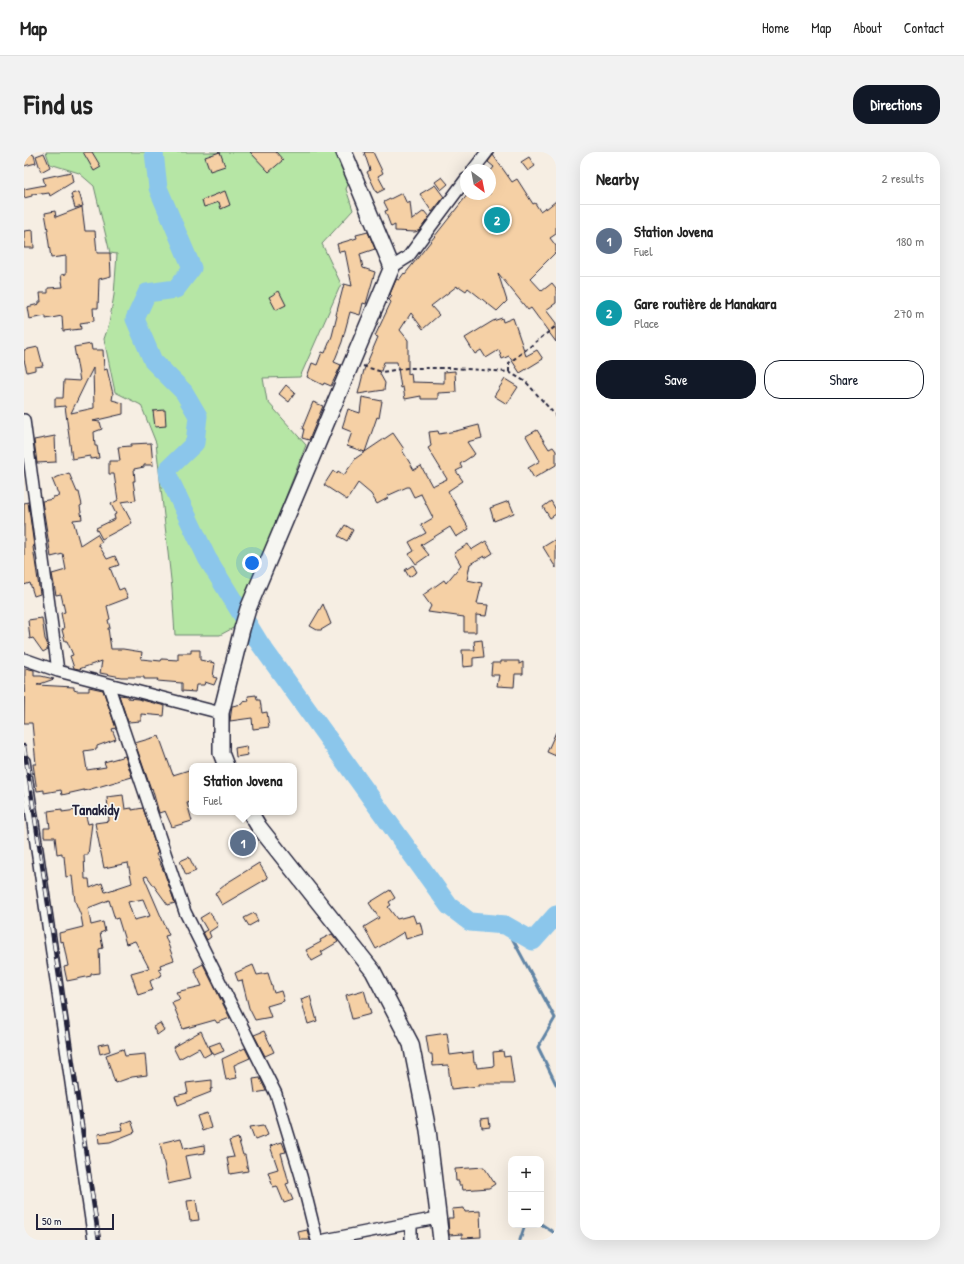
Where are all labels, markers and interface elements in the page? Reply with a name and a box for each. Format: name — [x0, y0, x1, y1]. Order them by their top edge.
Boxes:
text: Map — [20, 15, 47, 41]
text: Home — [762, 18, 789, 37]
text: Map — [811, 18, 831, 37]
text: About — [853, 18, 882, 37]
text: Contact — [904, 18, 944, 37]
text: Find us — [24, 85, 93, 123]
button: Directions — [853, 85, 940, 124]
north arrow — [460, 164, 496, 200]
text: Nearby — [596, 167, 639, 190]
text: 2 results — [882, 169, 924, 187]
pin: 2 — [484, 205, 510, 235]
text: Station Jovena — [634, 221, 713, 242]
text: 1 — [607, 232, 611, 250]
text: 180 m — [896, 232, 924, 250]
text: Fuel — [634, 242, 653, 260]
text: Gare routière de Manakara — [634, 293, 776, 314]
text: 2 — [606, 304, 612, 322]
text: 270 m — [894, 304, 924, 322]
text: Place — [634, 314, 659, 332]
button: Save — [596, 360, 756, 399]
button: Share — [764, 360, 924, 399]
your location — [242, 553, 262, 573]
popup — [189, 763, 297, 815]
text: Station Jovena — [204, 770, 282, 791]
text: Fuel — [204, 791, 222, 809]
district label: Tanakidy — [71, 799, 120, 821]
pin: 1 — [230, 828, 256, 858]
map controls — [508, 1156, 544, 1228]
button: + — [508, 1156, 544, 1192]
button: − — [508, 1192, 544, 1228]
scale bar — [36, 1212, 114, 1231]
text: 50 m — [42, 1214, 62, 1228]

